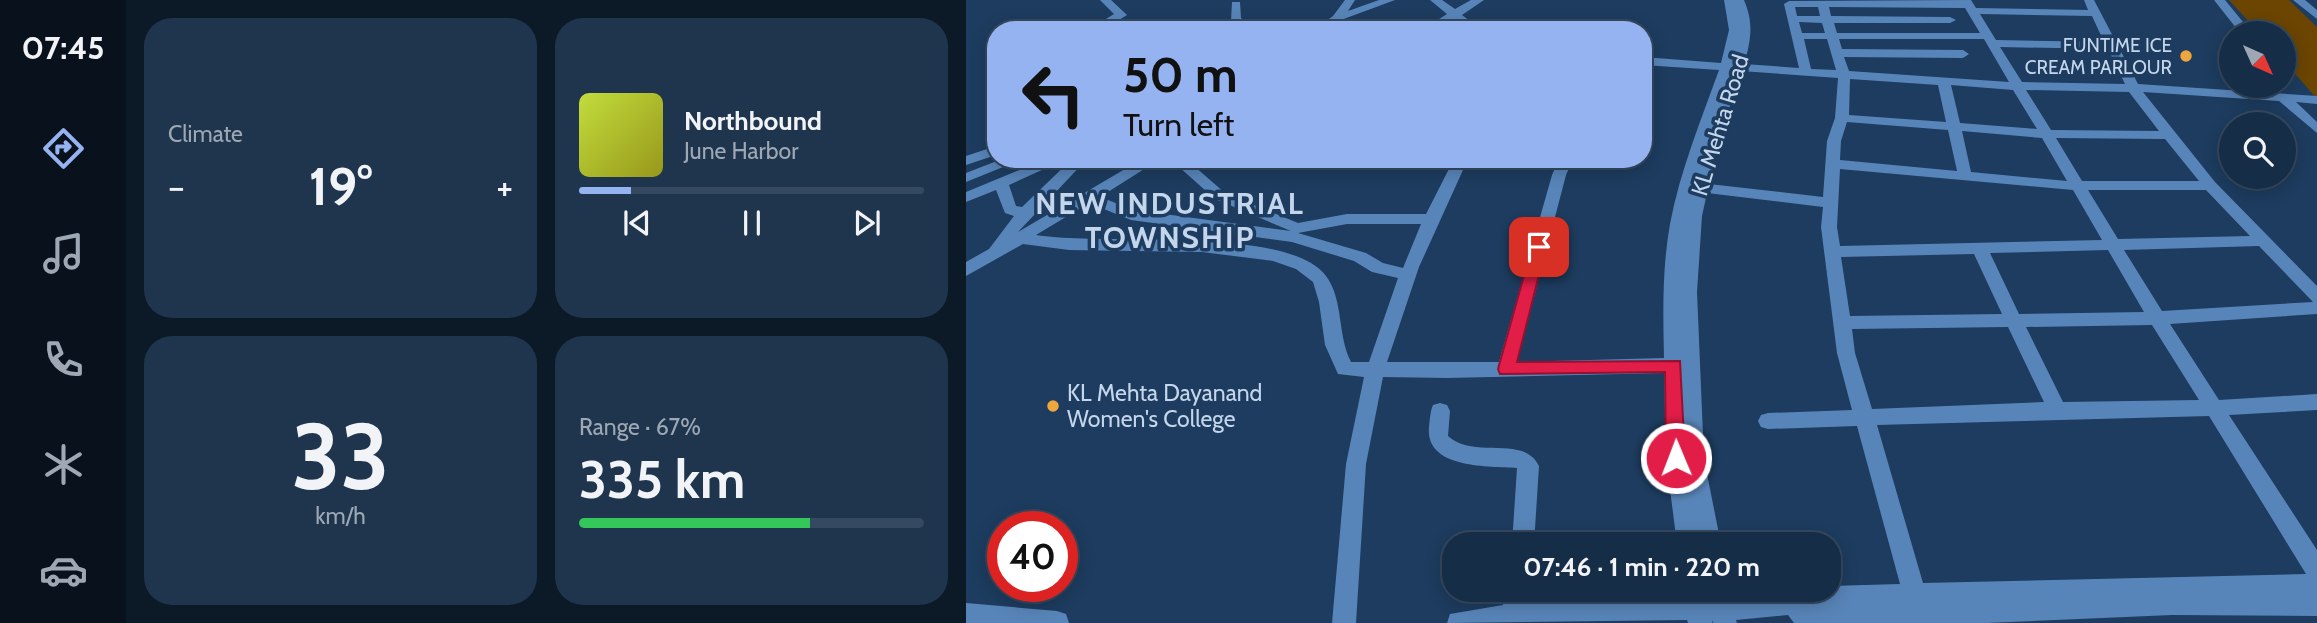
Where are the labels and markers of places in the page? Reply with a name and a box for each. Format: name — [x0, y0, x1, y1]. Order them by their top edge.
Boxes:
place label: FUNTIME ICE CREAM PARLOUR — [2025, 34, 2173, 79]
marker: FUNTIME ICE CREAM PARLOUR — [2178, 48, 2194, 64]
pin — [1509, 217, 1569, 277]
place label: KL Mehta Dayanand Women's College — [1067, 379, 1262, 433]
marker: KL Mehta Dayanand Women's College — [1045, 398, 1061, 414]

